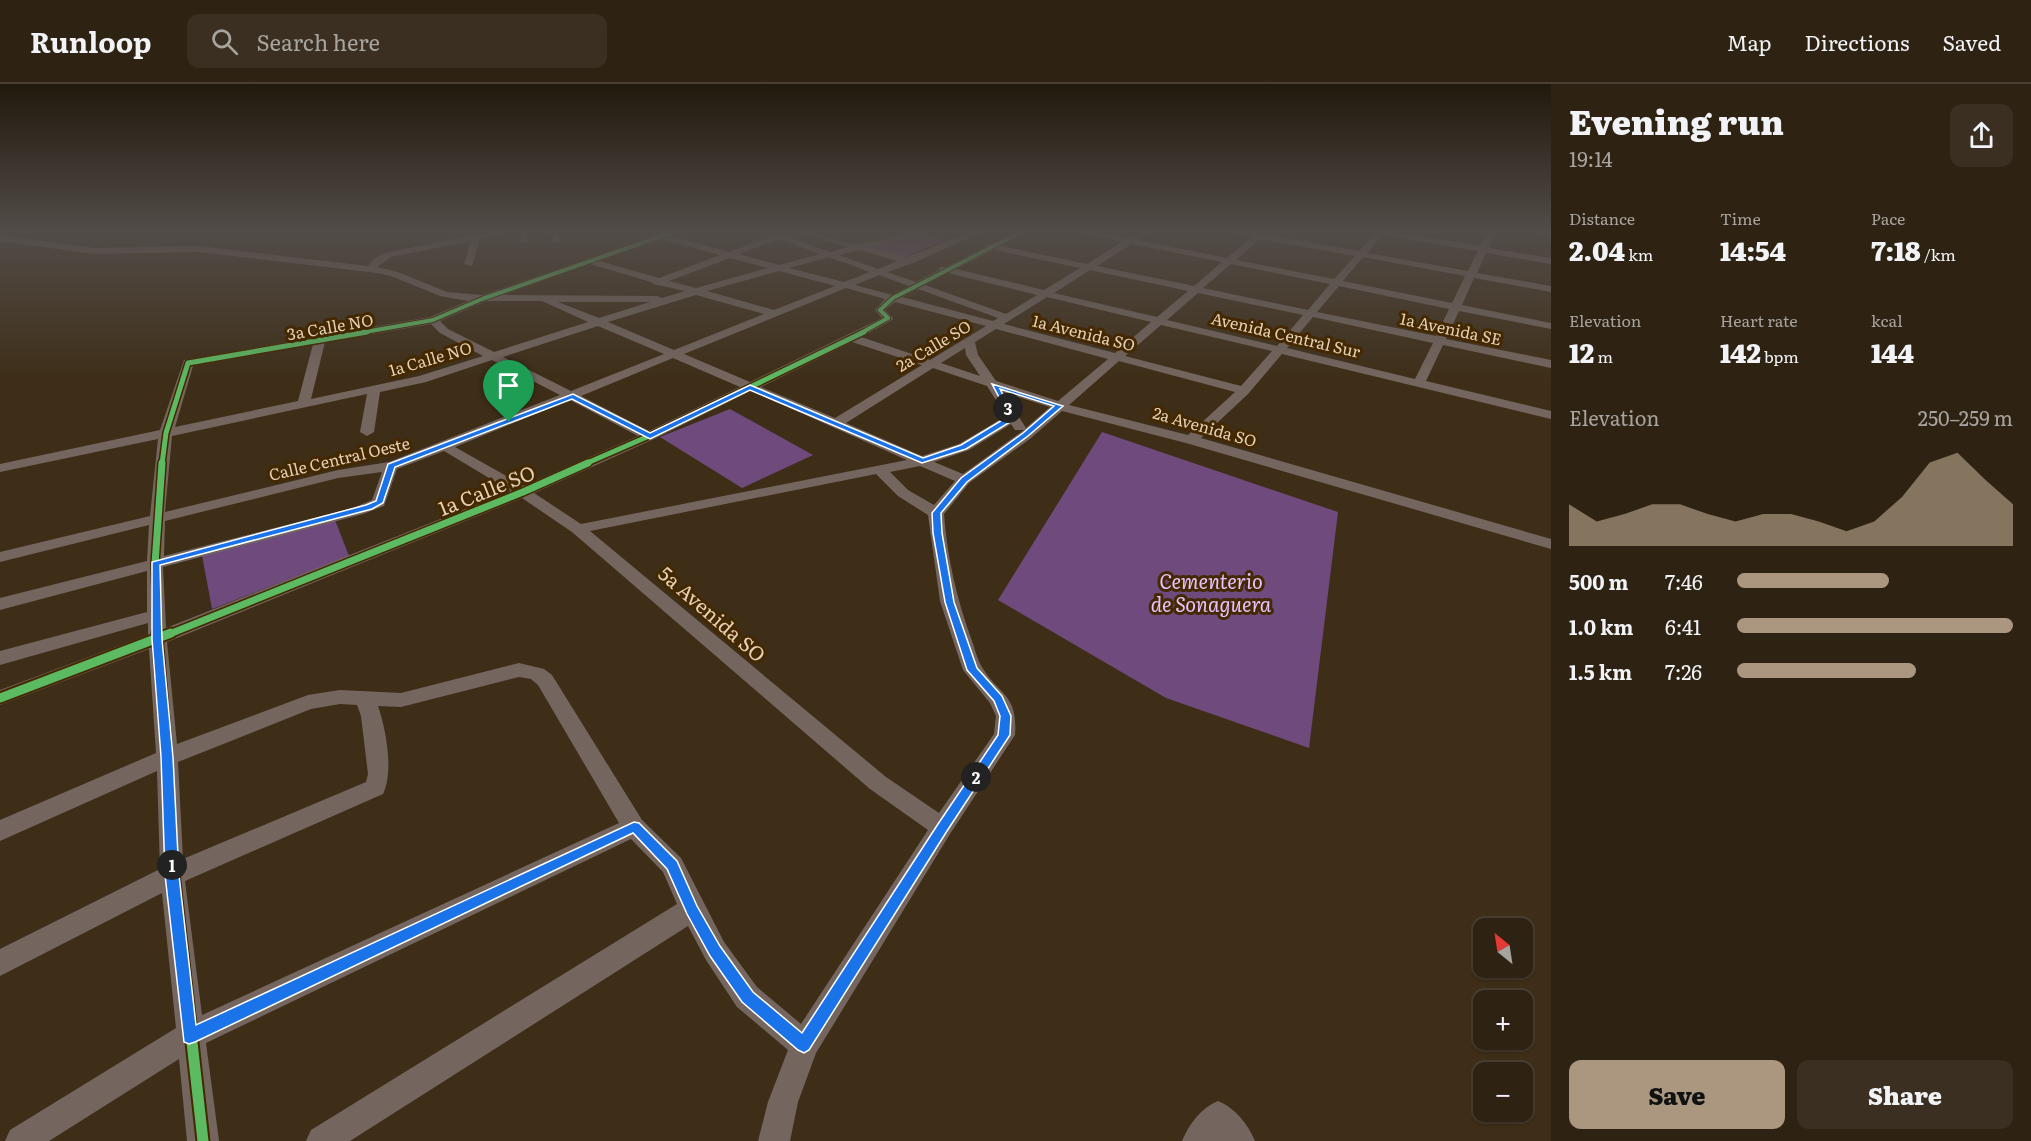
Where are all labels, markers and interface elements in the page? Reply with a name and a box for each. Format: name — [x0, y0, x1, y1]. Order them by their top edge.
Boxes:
search box — [187, 14, 607, 68]
text: Runloop — [30, 20, 151, 62]
icon: search — [208, 25, 241, 58]
text: Search here — [256, 25, 380, 58]
text: Map — [1727, 26, 1772, 57]
text: Directions — [1805, 26, 1910, 57]
text: Saved — [1943, 26, 2001, 57]
text: Evening run — [1569, 96, 1784, 145]
button: share — [1950, 104, 2013, 167]
text: 19:14 — [1569, 143, 1613, 173]
text: Distance — [1569, 206, 1635, 230]
text: Time — [1720, 206, 1761, 230]
text: Pace — [1871, 206, 1905, 230]
text: 2.04 — [1569, 230, 1625, 269]
text: 14:54 — [1720, 230, 1786, 269]
text: 7:18 — [1871, 230, 1921, 269]
text: km — [1625, 242, 1653, 266]
text: /km — [1921, 242, 1956, 266]
street label: Avenida Central Sur — [1209, 305, 1363, 363]
street label: 1a Avenida SE — [1398, 306, 1504, 350]
street label: 3a Calle NO — [285, 307, 375, 345]
street label: 1a Avenida SO — [1030, 308, 1138, 356]
text: Elevation — [1569, 308, 1641, 332]
text: Heart rate — [1720, 308, 1798, 332]
text: kcal — [1871, 308, 1903, 332]
street label: 2a Calle SO — [891, 313, 975, 377]
text: 12 — [1569, 332, 1594, 371]
text: 142 — [1720, 332, 1761, 371]
text: 144 — [1871, 332, 1914, 371]
street label: 1a Calle NO — [386, 335, 474, 381]
text: m — [1594, 344, 1613, 368]
text: bpm — [1761, 344, 1799, 368]
pin — [483, 360, 534, 422]
icon: arrive — [492, 369, 525, 402]
pin: 3 — [993, 393, 1023, 423]
text: 3 — [1004, 396, 1012, 420]
street label: 2a Avenida SO — [1150, 400, 1260, 452]
text: Elevation — [1569, 402, 1659, 432]
text: 250–259 m — [1918, 402, 2013, 432]
street label: Calle Central Oeste — [266, 430, 412, 486]
street label: 1a Calle SO — [433, 456, 539, 522]
street label: 5a Avenida SO — [653, 558, 773, 668]
park label: Cementerio de Sonaguera — [1151, 565, 1272, 618]
text: 500 m — [1569, 566, 1628, 596]
text: 7:46 — [1665, 566, 1703, 596]
text: 1.0 km — [1569, 611, 1634, 641]
text: 6:41 — [1665, 611, 1701, 641]
text: 1.5 km — [1569, 656, 1632, 686]
text: 7:26 — [1665, 656, 1702, 686]
pin: 2 — [961, 762, 991, 792]
text: 2 — [972, 765, 980, 789]
pin: 1 — [157, 850, 187, 880]
text: 1 — [169, 853, 175, 877]
north arrow — [1473, 918, 1533, 978]
map controls — [1473, 918, 1533, 1122]
button: + — [1473, 990, 1533, 1050]
button: Save — [1569, 1060, 1785, 1129]
button: Share — [1797, 1060, 2013, 1129]
button: − — [1473, 1062, 1533, 1122]

